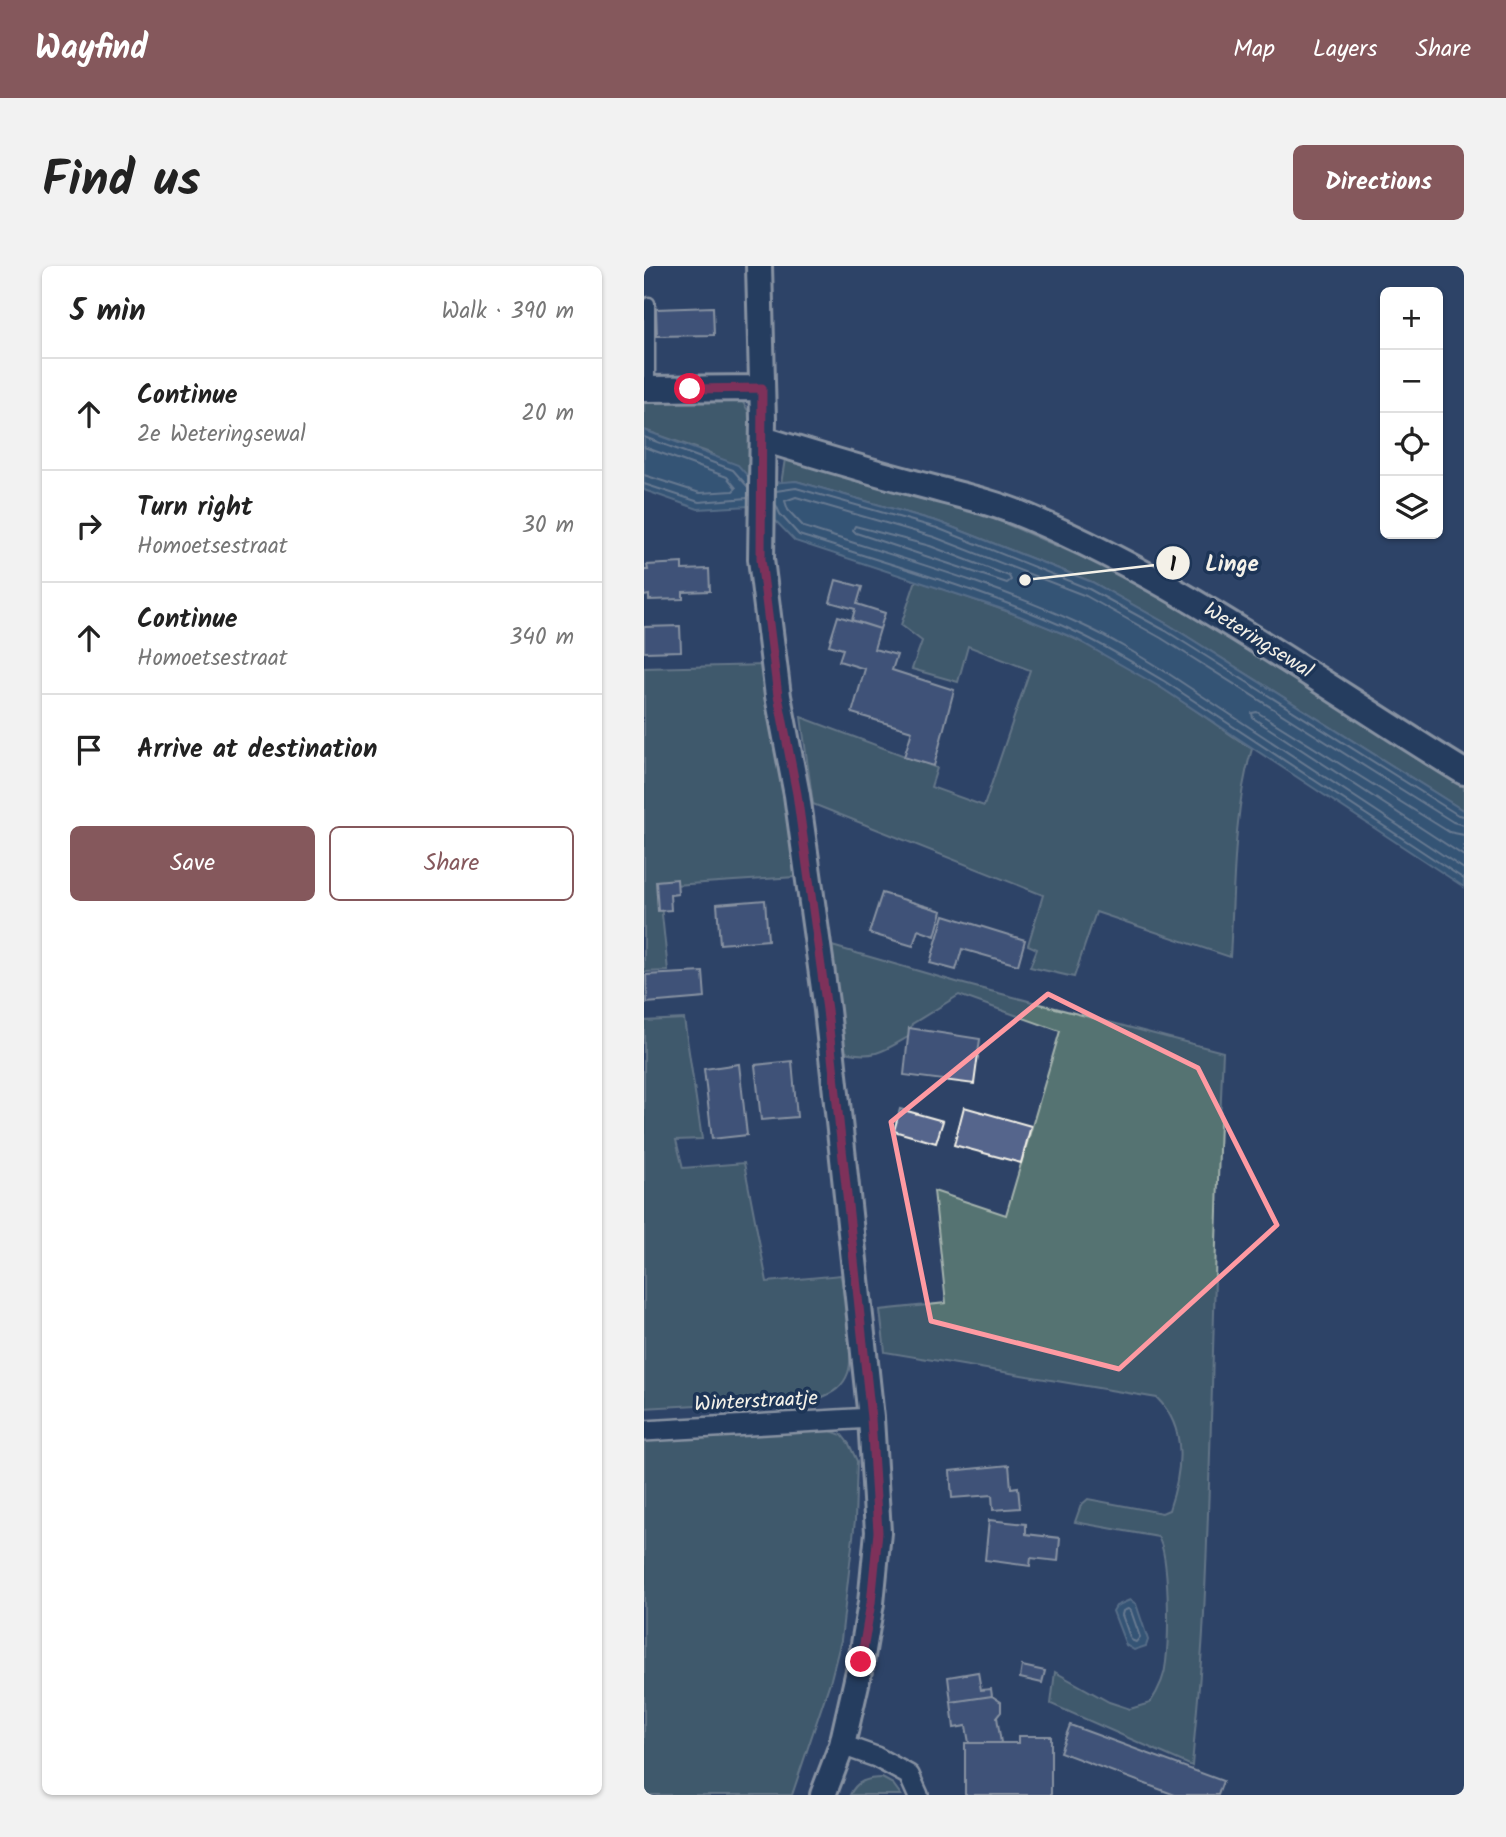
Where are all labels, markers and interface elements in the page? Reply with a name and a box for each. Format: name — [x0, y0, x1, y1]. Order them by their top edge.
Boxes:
text: Wayfind — [35, 23, 148, 76]
text: Map — [1233, 30, 1275, 69]
text: Layers — [1313, 30, 1377, 69]
text: Share — [1415, 30, 1471, 69]
text: Find us — [42, 143, 200, 221]
button: Directions — [1293, 145, 1464, 220]
map controls — [1380, 287, 1443, 539]
button: + — [1380, 287, 1443, 350]
text: 5 min — [70, 288, 146, 336]
text: Walk · 390 m — [442, 294, 574, 330]
button: − — [1380, 350, 1443, 413]
route start — [674, 373, 705, 404]
text: Continue — [137, 375, 238, 417]
icon: ahead — [70, 395, 108, 433]
text: 20 m — [522, 396, 574, 432]
button: locate — [1380, 413, 1443, 476]
text: 2e Weteringsewal — [137, 417, 306, 453]
button: layers — [1380, 476, 1443, 539]
text: Turn right — [137, 487, 253, 529]
icon: right — [70, 507, 108, 545]
text: 30 m — [522, 508, 574, 544]
text: Homoetsestraat — [137, 529, 288, 565]
callout: Linge — [1156, 541, 1272, 585]
text: Linge — [1205, 547, 1259, 583]
text: 1 — [1170, 549, 1177, 582]
street label: Weteringsewal — [1197, 594, 1319, 688]
text: Continue — [137, 599, 238, 641]
icon: ahead — [70, 619, 108, 657]
text: 340 m — [509, 620, 574, 656]
text: Homoetsestraat — [137, 641, 288, 677]
text: Arrive at destination — [137, 729, 377, 771]
icon: arrive — [70, 731, 108, 769]
button: Save — [70, 826, 315, 901]
button: Share — [329, 826, 574, 901]
street label: Winterstraatje — [693, 1382, 819, 1422]
route end — [845, 1646, 876, 1677]

